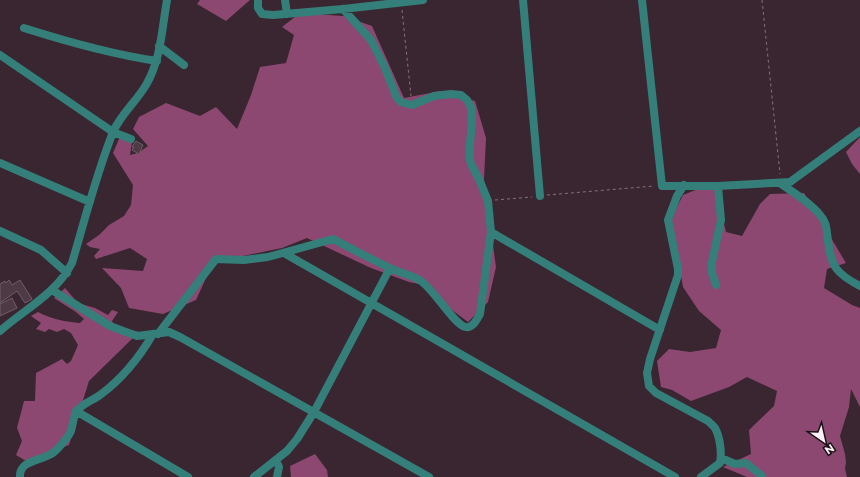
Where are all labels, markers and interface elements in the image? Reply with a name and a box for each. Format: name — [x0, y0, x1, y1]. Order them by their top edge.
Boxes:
north arrow — [804, 421, 844, 461]
text: N — [822, 441, 837, 458]

